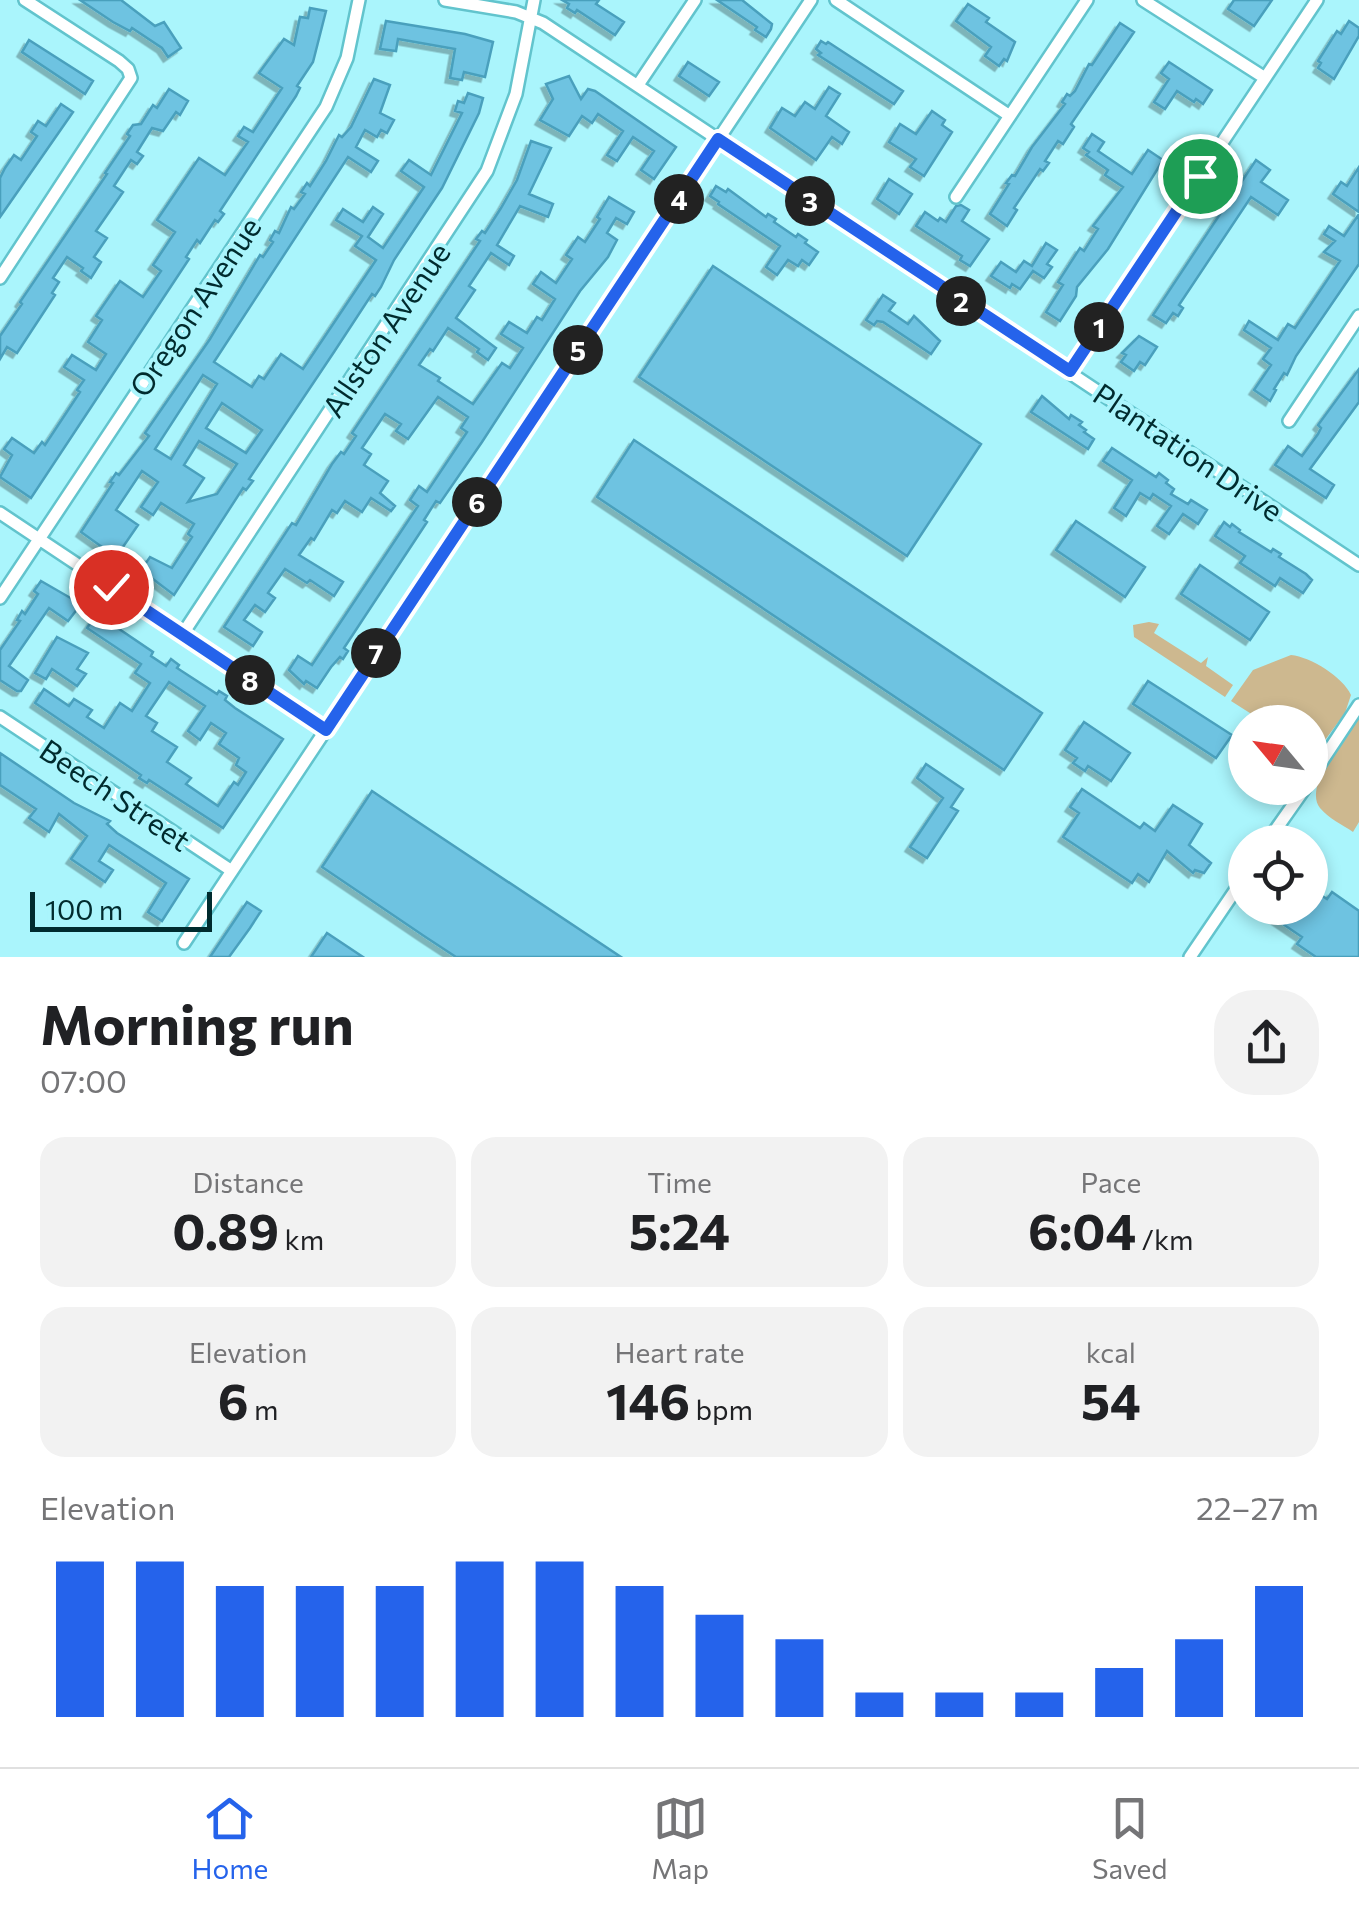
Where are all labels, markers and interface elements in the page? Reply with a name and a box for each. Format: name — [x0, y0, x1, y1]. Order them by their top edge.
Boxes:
pin — [1158, 134, 1243, 219]
icon: arrive — [1173, 149, 1228, 204]
pin: 4 — [654, 174, 704, 224]
pin: 3 — [785, 176, 835, 226]
text: 4 — [670, 182, 688, 216]
text: 3 — [802, 184, 818, 218]
street label: Oregon Avenue — [120, 209, 268, 403]
street label: Allston Avenue — [313, 235, 457, 423]
pin: 2 — [936, 276, 986, 326]
text: 2 — [953, 284, 969, 318]
pin: 1 — [1074, 302, 1124, 352]
text: 1 — [1093, 310, 1105, 344]
pin: 5 — [553, 325, 603, 375]
text: 5 — [570, 333, 586, 367]
street label: Plantation Drive — [1087, 374, 1291, 528]
pin: 6 — [452, 477, 502, 527]
text: 6 — [468, 485, 486, 519]
pin — [69, 545, 154, 630]
icon: check — [84, 560, 139, 615]
pin: 7 — [351, 628, 401, 678]
text: 7 — [368, 636, 384, 670]
pin: 8 — [225, 655, 275, 705]
text: 8 — [241, 663, 259, 697]
north arrow — [1228, 705, 1328, 805]
map controls — [1228, 705, 1328, 925]
street label: Beech Street — [34, 730, 198, 858]
button: locate — [1228, 825, 1328, 925]
scale bar — [30, 887, 212, 931]
text: 100 m — [45, 892, 123, 926]
text: Morning run — [40, 989, 354, 1056]
button: share — [1214, 990, 1319, 1095]
text: 07:00 — [40, 1060, 127, 1100]
text: Distance — [193, 1165, 304, 1199]
text: Time — [647, 1165, 712, 1199]
text: Pace — [1080, 1165, 1141, 1199]
text: 0.89 — [172, 1199, 279, 1260]
text: 5:24 — [629, 1199, 730, 1260]
text: 6:04 — [1028, 1199, 1136, 1260]
text: km — [279, 1222, 324, 1256]
text: /km — [1136, 1222, 1194, 1256]
text: Elevation — [189, 1335, 307, 1369]
text: Heart rate — [614, 1335, 745, 1369]
text: kcal — [1086, 1335, 1136, 1369]
text: 6 — [218, 1369, 249, 1430]
text: 146 — [606, 1369, 690, 1430]
text: 54 — [1081, 1369, 1141, 1430]
text: m — [249, 1392, 278, 1426]
text: bpm — [690, 1392, 753, 1426]
text: Elevation — [40, 1487, 175, 1527]
text: 22–27 m — [1196, 1487, 1319, 1527]
tab: Home — [191, 1791, 268, 1885]
tab: Map — [651, 1791, 709, 1885]
tab: Saved — [1092, 1791, 1168, 1885]

